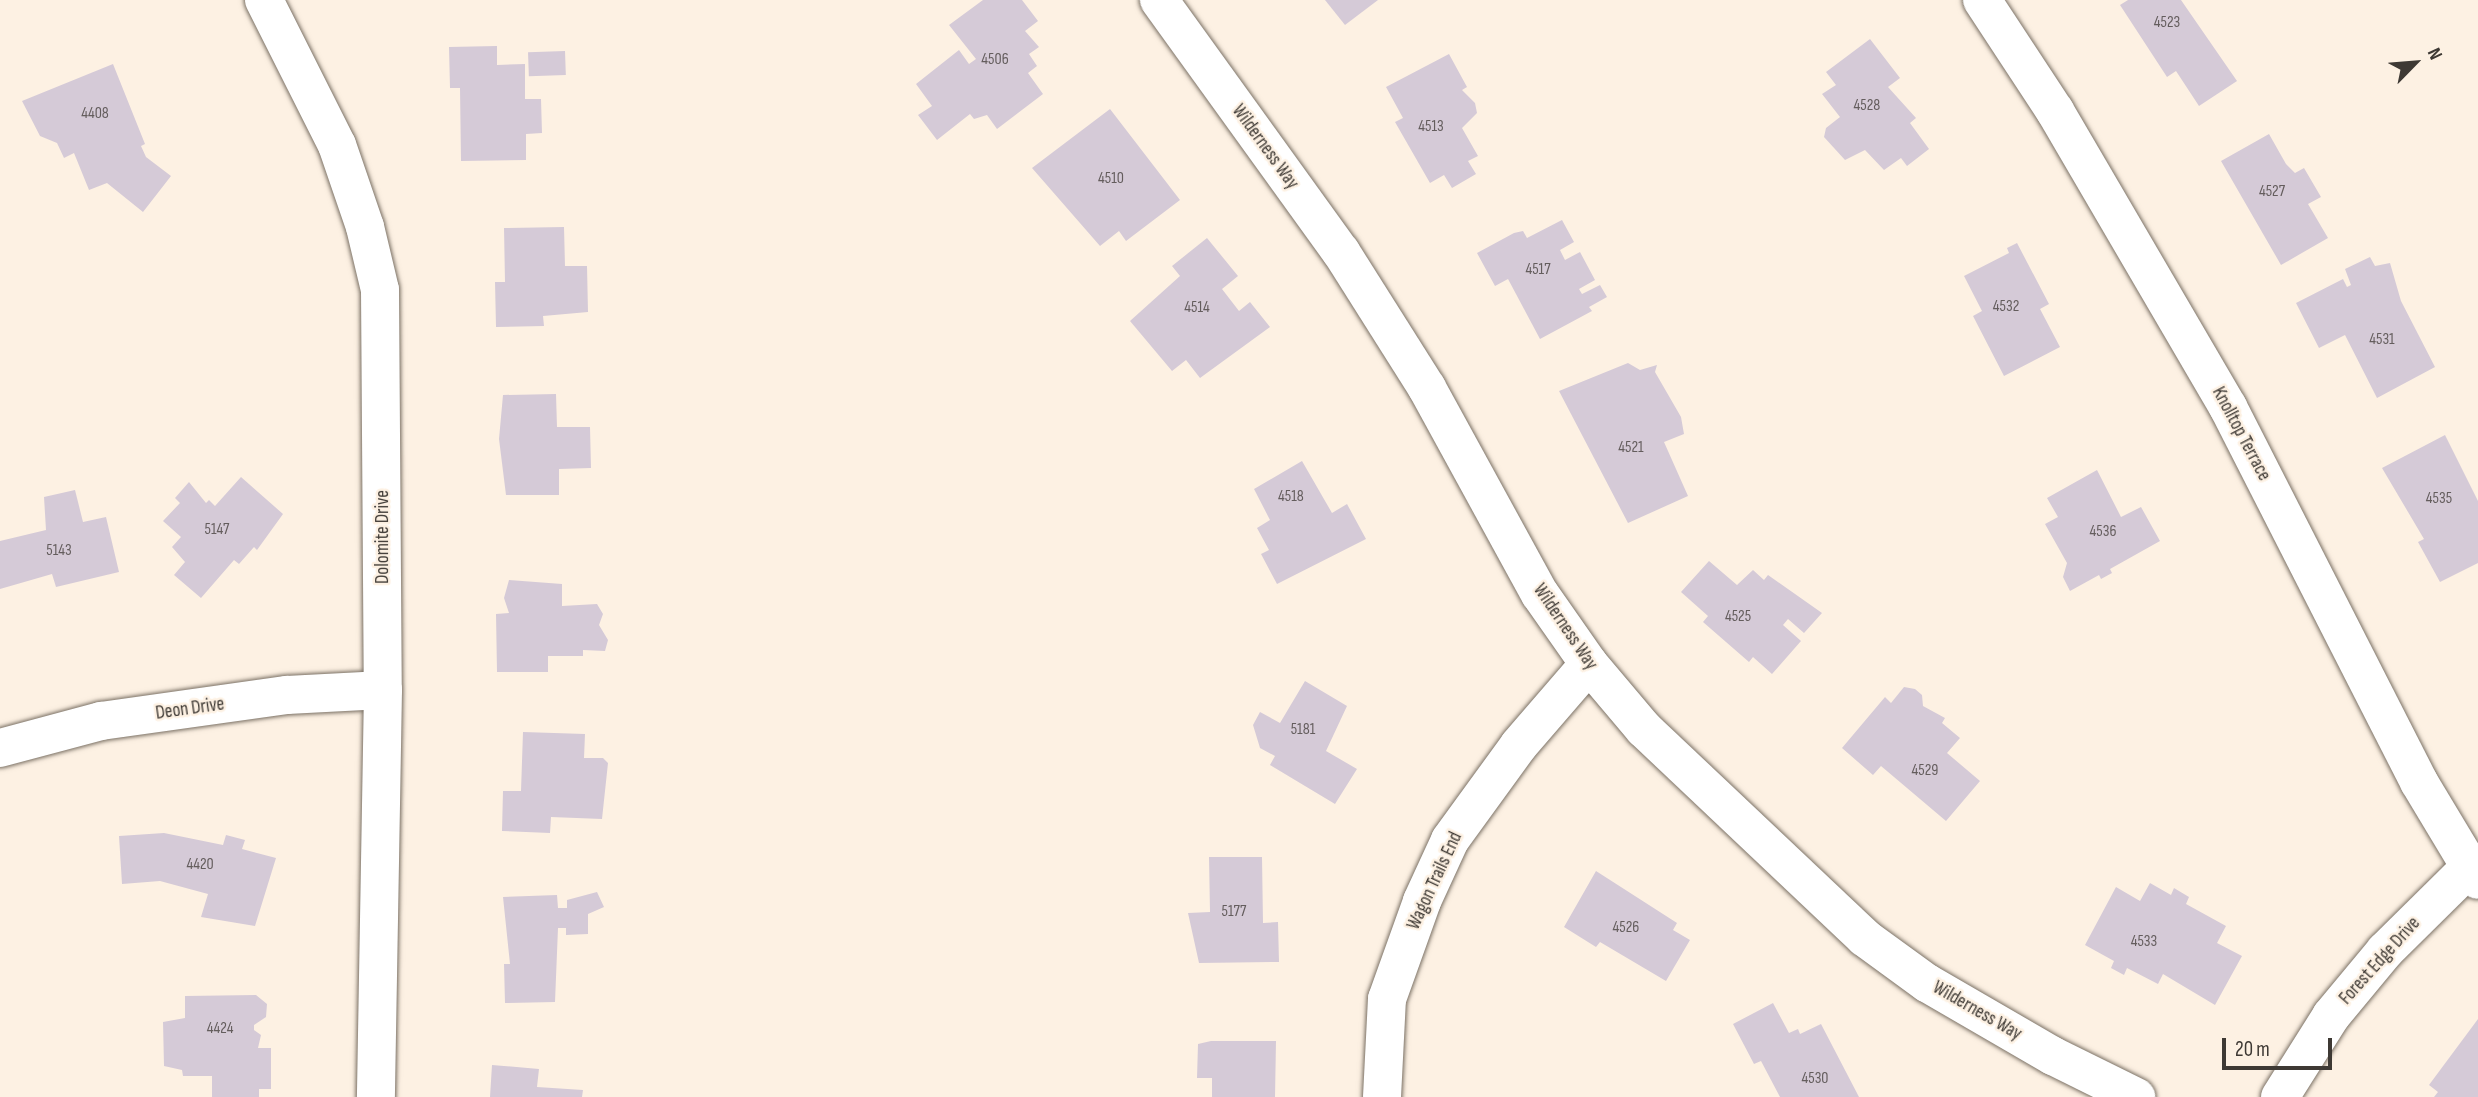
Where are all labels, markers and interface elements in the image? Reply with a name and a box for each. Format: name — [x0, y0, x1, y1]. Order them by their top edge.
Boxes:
house number: 4523 — [2154, 13, 2180, 33]
north arrow — [2380, 28, 2450, 98]
text: N — [2422, 44, 2447, 63]
house number: 4506 — [981, 50, 1009, 70]
house number: 4528 — [1854, 96, 1880, 116]
street label: Wilderness Way — [1227, 100, 1303, 194]
house number: 4408 — [81, 104, 109, 124]
house number: 4513 — [1418, 117, 1444, 137]
house number: 4510 — [1098, 169, 1124, 189]
house number: 4527 — [2259, 182, 2285, 202]
house number: 4517 — [1525, 260, 1551, 280]
house number: 4532 — [1993, 297, 2019, 317]
house number: 4514 — [1184, 298, 1210, 318]
house number: 4531 — [2369, 330, 2395, 350]
street label: Knolltop Terrace — [2207, 383, 2275, 485]
house number: 4521 — [1618, 438, 1644, 458]
house number: 4518 — [1278, 487, 1304, 507]
house number: 4535 — [2426, 489, 2452, 509]
street label: Dolomite Drive — [372, 490, 394, 584]
house number: 5147 — [205, 520, 229, 540]
house number: 4536 — [2090, 522, 2116, 542]
house number: 5143 — [46, 541, 72, 561]
street label: Wilderness Way — [1528, 580, 1602, 674]
house number: 4525 — [1725, 607, 1751, 627]
street label: Deon Drive — [154, 693, 226, 725]
house number: 5181 — [1291, 720, 1315, 740]
house number: 4529 — [1912, 761, 1938, 781]
street label: Wagon Trails End — [1402, 828, 1468, 934]
house number: 4420 — [186, 855, 214, 875]
house number: 5177 — [1222, 902, 1246, 922]
street label: Forest Edge Drive — [2335, 912, 2425, 1010]
house number: 4526 — [1613, 918, 1639, 938]
house number: 4533 — [2131, 932, 2157, 952]
street label: Wilderness Way — [1928, 976, 2026, 1046]
house number: 4424 — [207, 1019, 233, 1039]
scale bar — [2226, 1024, 2336, 1068]
text: 20 m — [2235, 1037, 2270, 1062]
house number: 4530 — [1802, 1069, 1828, 1089]

